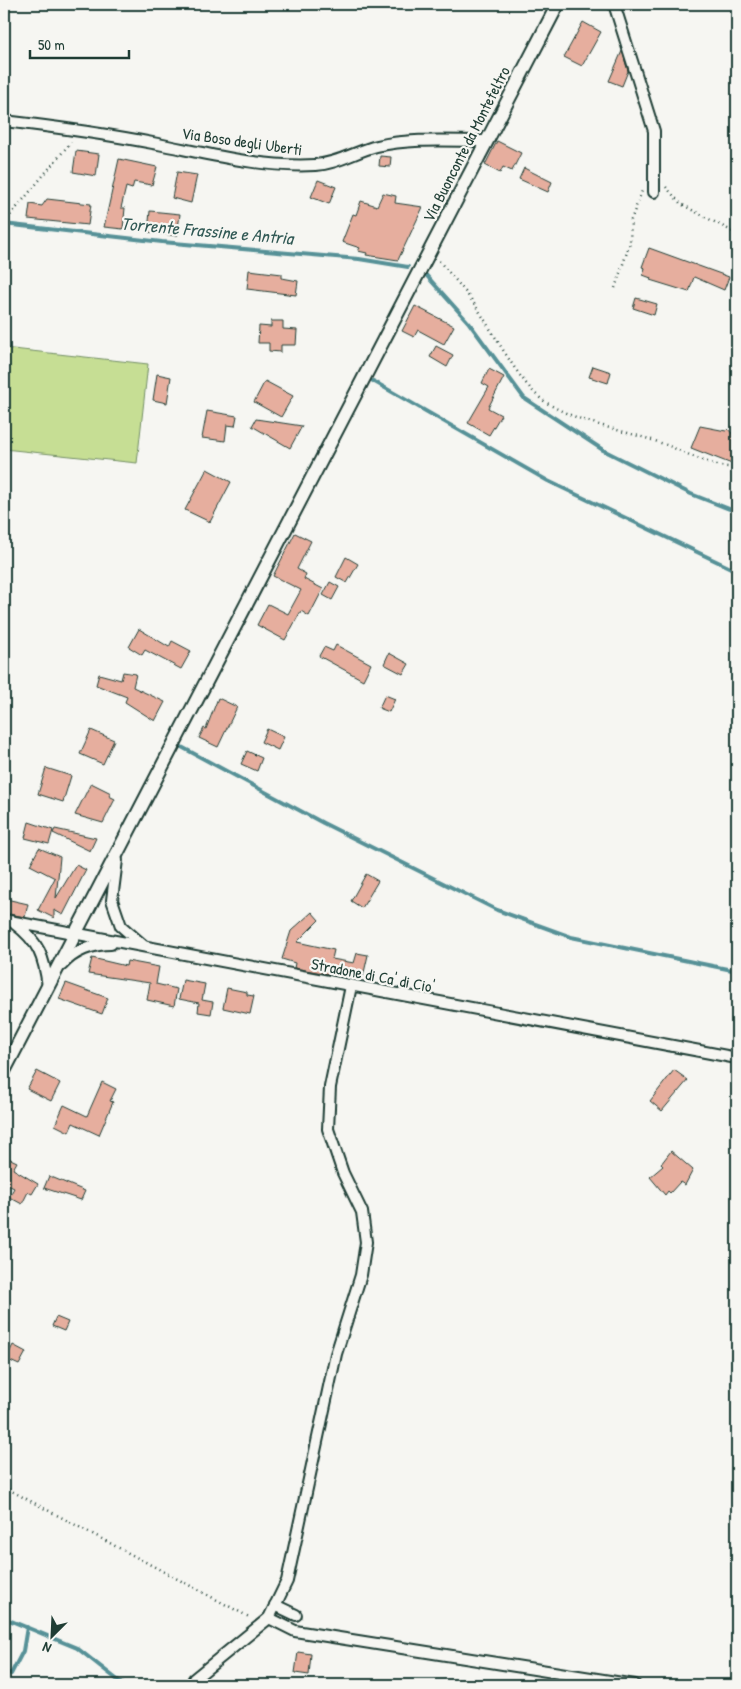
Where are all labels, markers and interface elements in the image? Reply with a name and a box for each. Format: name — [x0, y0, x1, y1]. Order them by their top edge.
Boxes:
scale bar — [30, 28, 129, 60]
text: 50 m — [38, 34, 65, 55]
street label: Via Buonconte da Montefeltro — [417, 62, 515, 226]
street label: Via Boso degli Uberti — [180, 122, 304, 160]
water label: Torrente Frassine e Antria — [120, 211, 296, 251]
street label: Stradone di Ca' di Cio' — [310, 952, 436, 998]
north arrow — [28, 1612, 78, 1662]
text: N — [39, 1638, 54, 1659]

